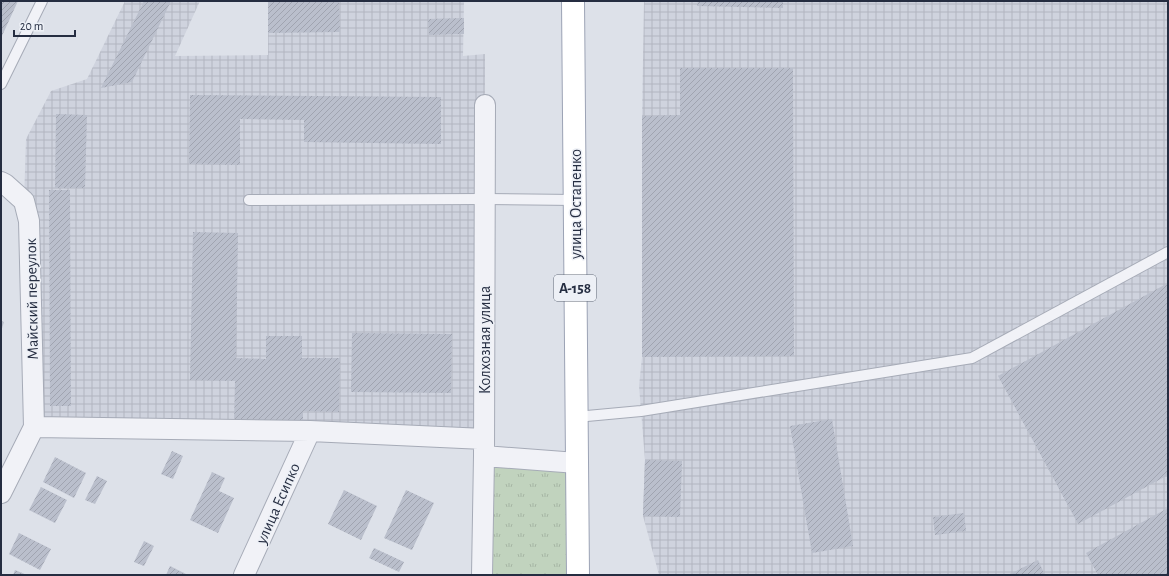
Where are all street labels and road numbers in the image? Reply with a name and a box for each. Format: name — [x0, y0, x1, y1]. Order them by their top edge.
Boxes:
street label: улица Остапенко — [568, 149, 585, 260]
street label: Майский переулок — [23, 237, 42, 360]
road number: А-158 — [554, 275, 596, 301]
street label: Колхозная улица — [477, 286, 494, 394]
street label: улица Есипко — [253, 460, 304, 547]

